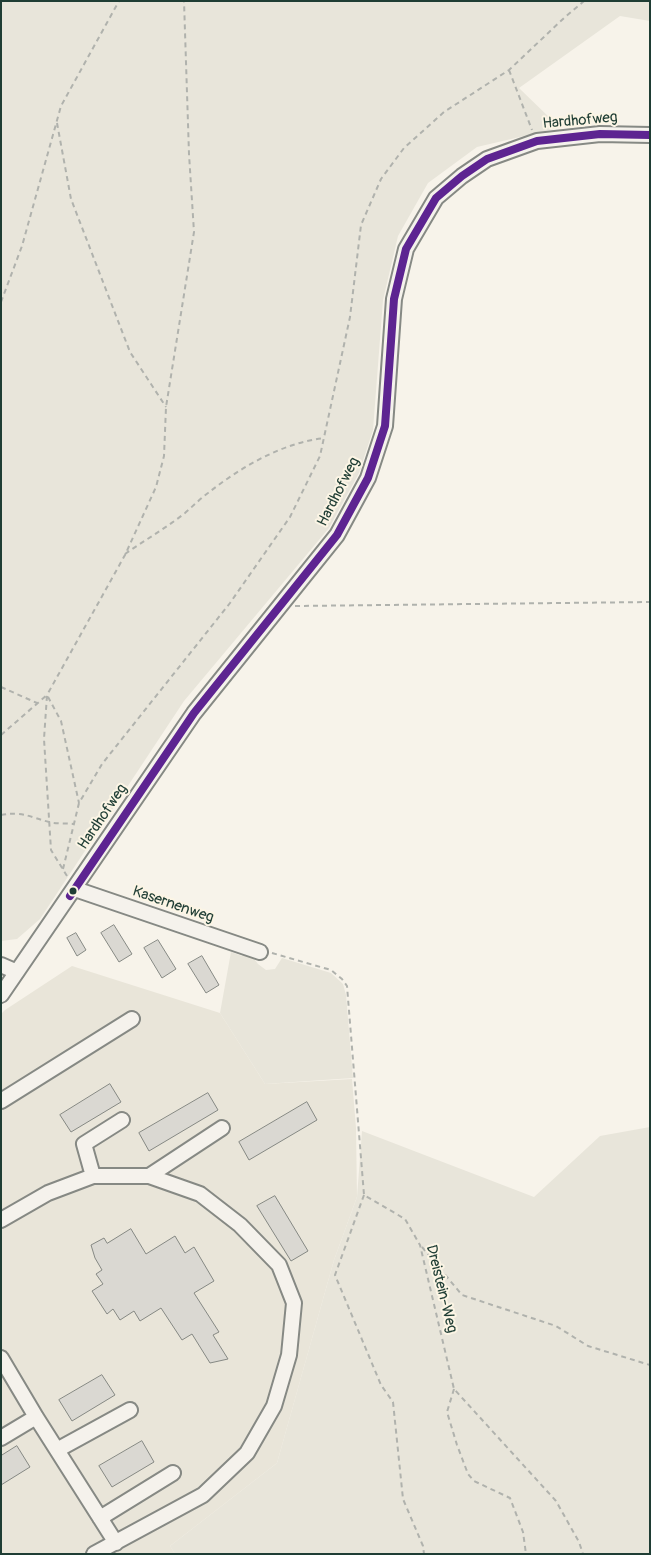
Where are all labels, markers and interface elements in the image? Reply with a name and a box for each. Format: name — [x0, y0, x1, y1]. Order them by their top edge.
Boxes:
street label: Hardhofweg — [542, 109, 618, 133]
street label: Hardhofweg — [314, 454, 364, 530]
street label: Hardhofweg — [75, 781, 131, 853]
street label: Kasernenweg — [130, 883, 216, 927]
unlabelled marker — [68, 886, 78, 896]
street label: Dreistein-Weg — [421, 1243, 461, 1335]

